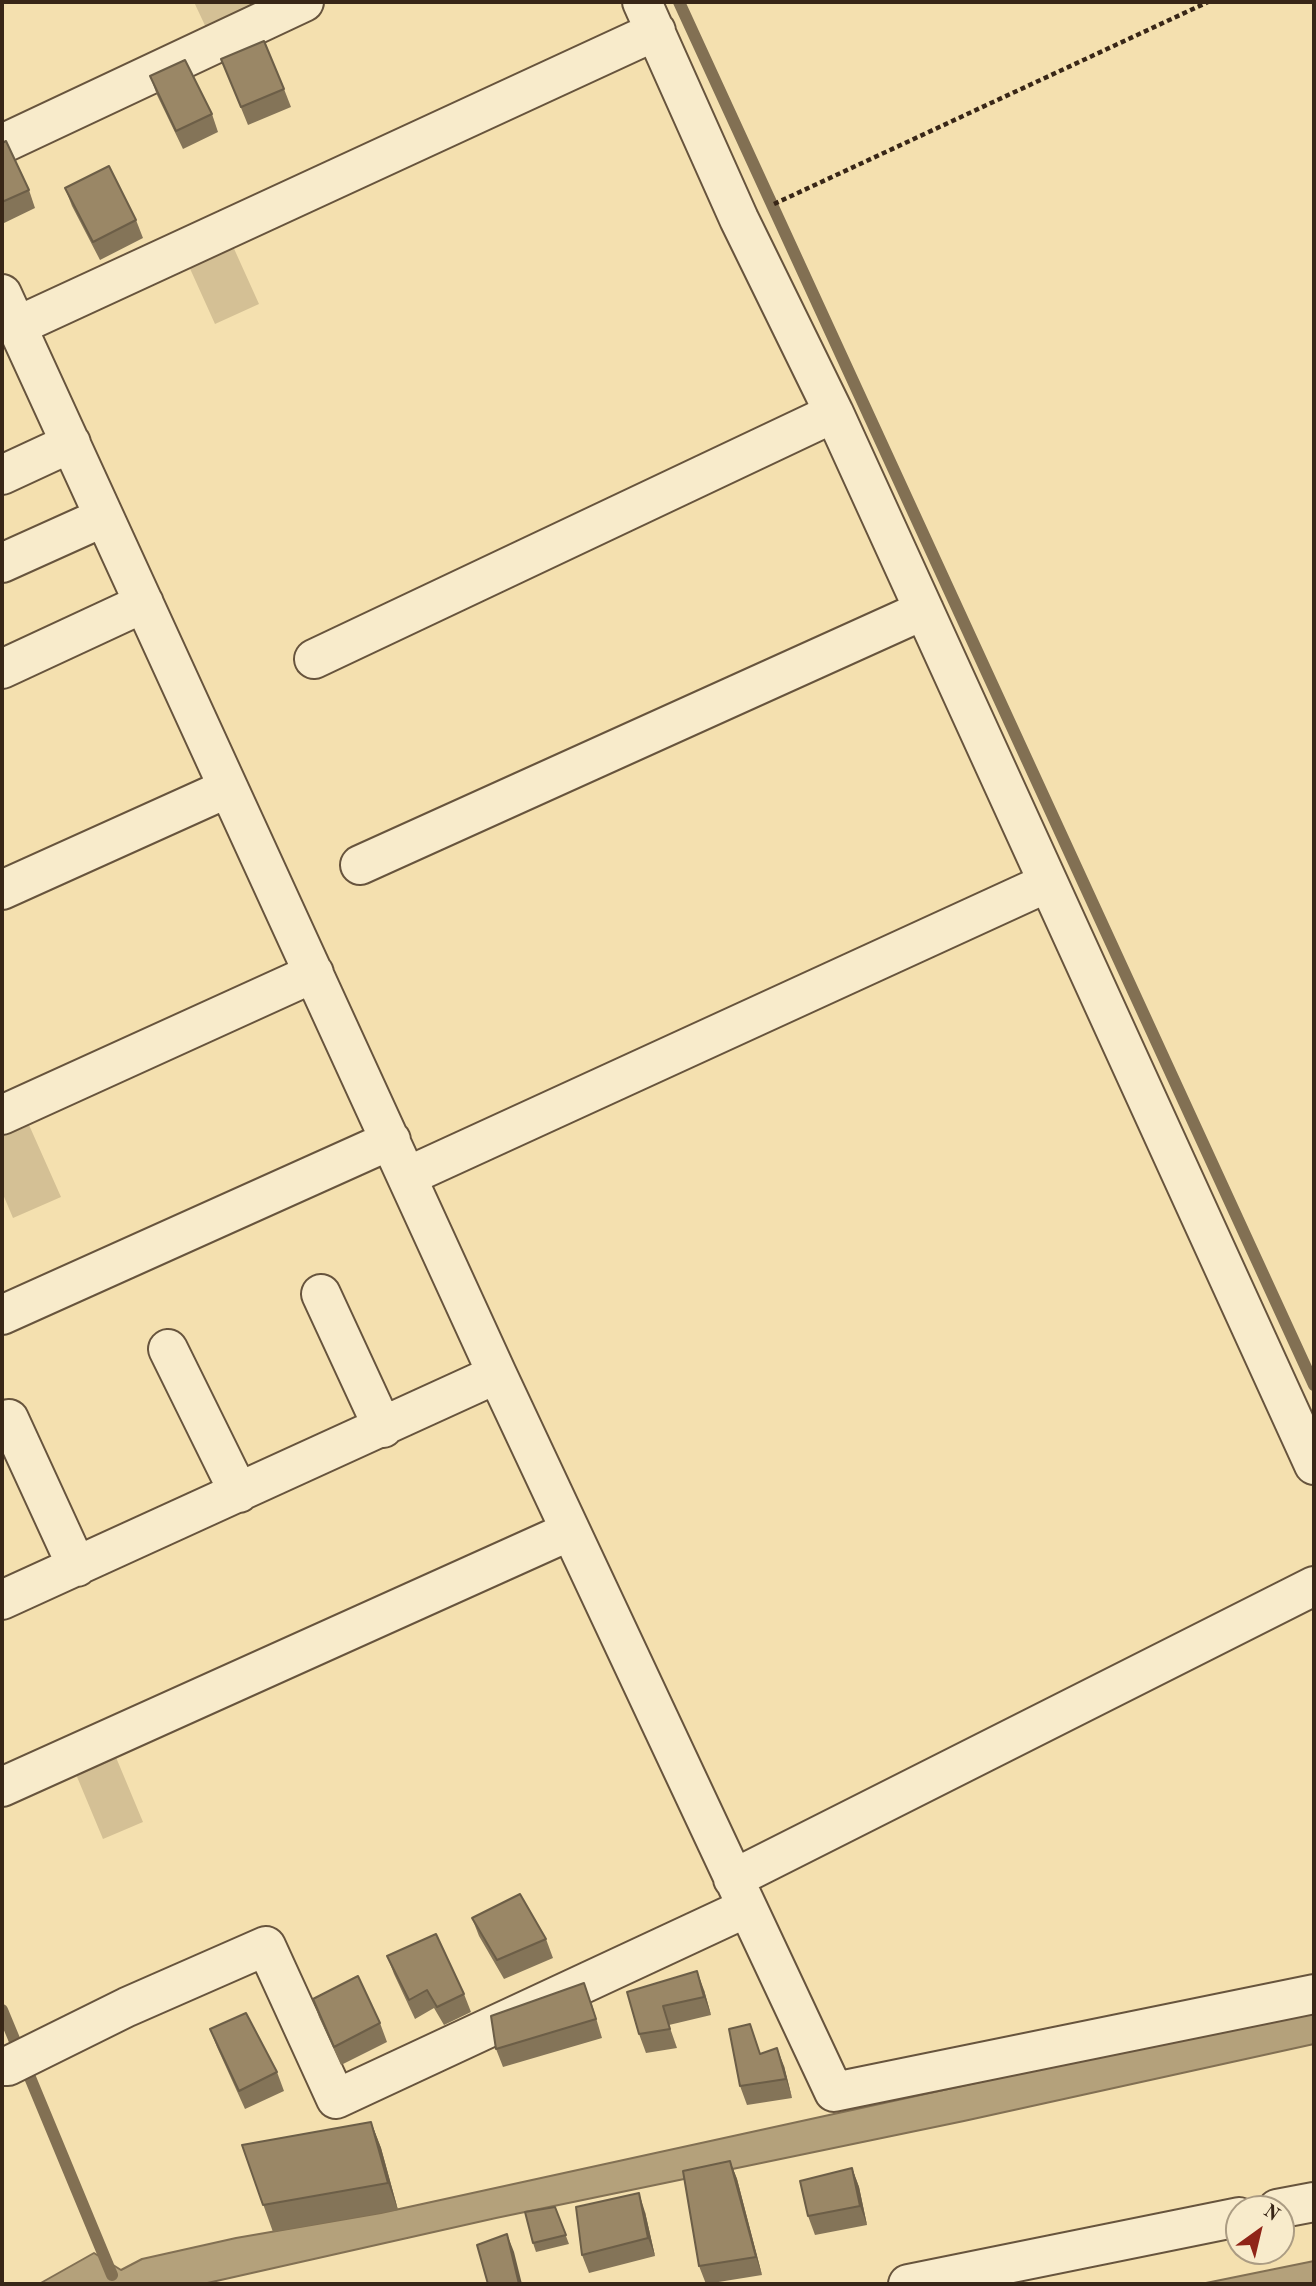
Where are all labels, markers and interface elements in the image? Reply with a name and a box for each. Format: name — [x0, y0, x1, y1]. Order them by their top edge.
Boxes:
north arrow — [1225, 2195, 1295, 2265]
text: N — [1260, 2202, 1282, 2226]

